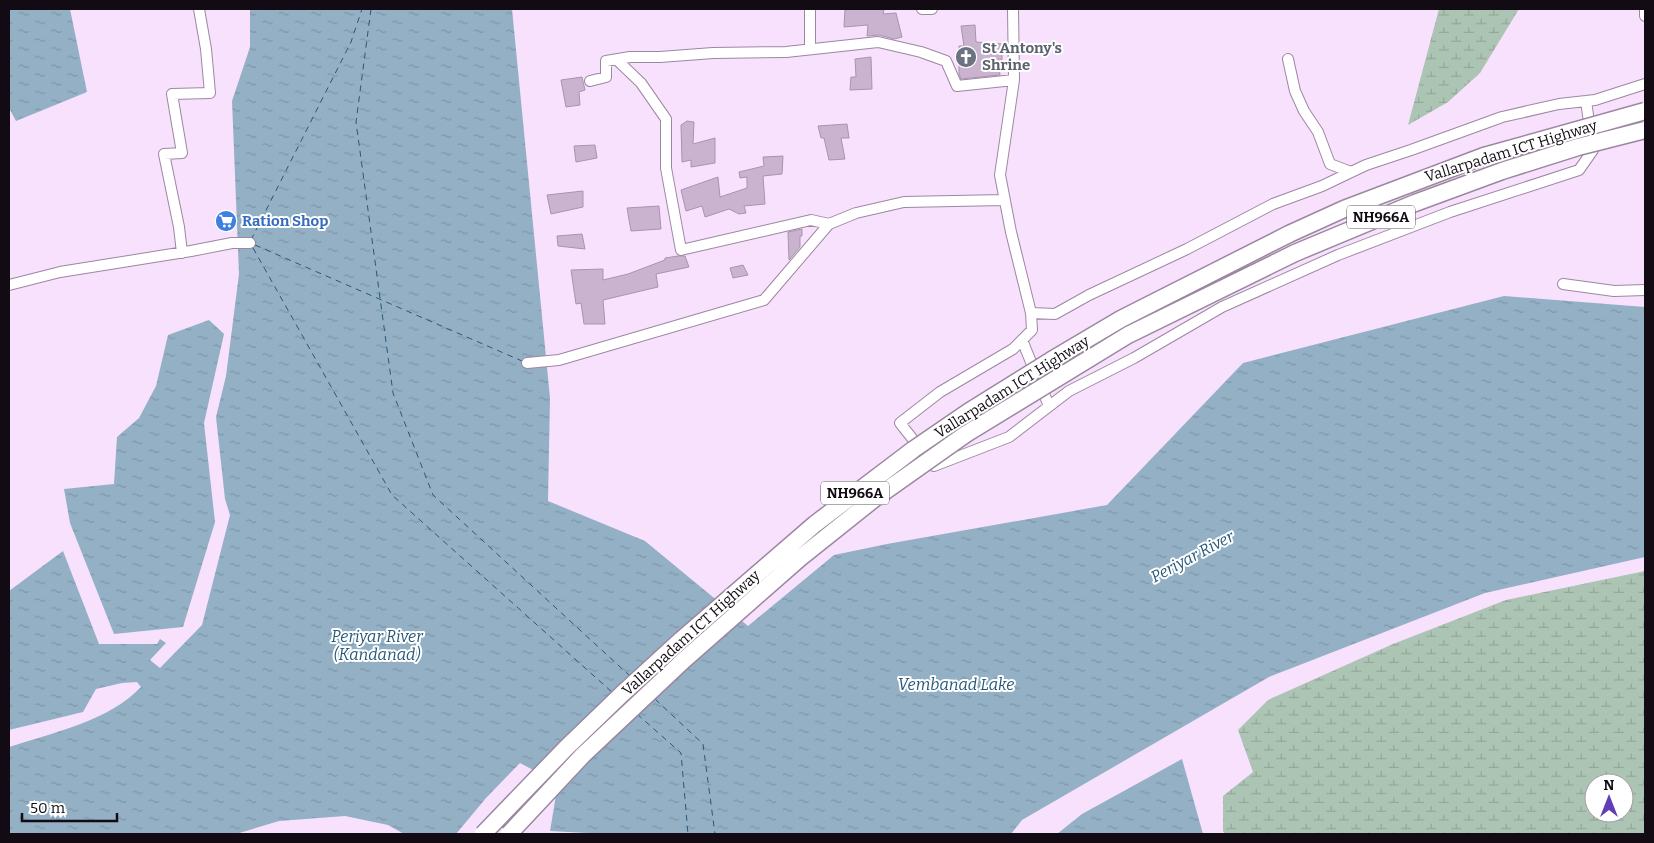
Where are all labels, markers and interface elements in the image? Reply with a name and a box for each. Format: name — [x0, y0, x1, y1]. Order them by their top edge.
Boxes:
place label: St Antony's Shrine — [982, 39, 1062, 74]
church icon: St Antony's Shrine — [954, 45, 978, 69]
street label: Vallarpadam ICT Highway — [1423, 116, 1599, 186]
road number: NH966A — [1347, 206, 1415, 228]
supermarket icon: Ration Shop — [214, 209, 238, 233]
place label: Ration Shop — [242, 212, 328, 230]
street label: Vallarpadam ICT Highway — [931, 332, 1093, 442]
road number: NH966A — [821, 482, 889, 504]
water label: Periyar River — [1147, 526, 1238, 586]
street label: Vallarpadam ICT Highway — [618, 566, 764, 700]
water label: Periyar River (Kandanad) — [331, 627, 424, 664]
water label: Vembanad Lake — [898, 675, 1014, 694]
north arrow — [1584, 773, 1634, 823]
text: N — [1604, 777, 1615, 794]
scale bar — [22, 790, 118, 822]
text: 50 m — [30, 799, 66, 817]

